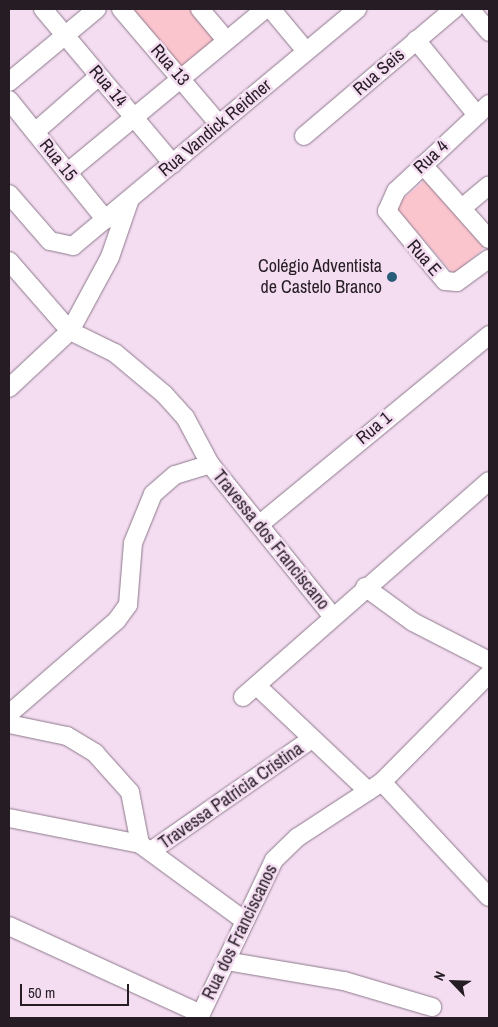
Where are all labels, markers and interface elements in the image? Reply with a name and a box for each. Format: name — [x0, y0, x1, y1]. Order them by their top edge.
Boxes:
street label: Rua 13 — [146, 40, 194, 90]
street label: Rua Seis — [349, 44, 409, 100]
street label: Rua 14 — [84, 61, 132, 111]
street label: Rua Vandick Reidner — [154, 75, 276, 181]
street label: Rua 15 — [35, 135, 81, 185]
street label: Rua 4 — [409, 136, 453, 178]
street label: Rua E — [402, 235, 446, 281]
place label: Colégio Adventista de Castelo Branco — [257, 256, 382, 298]
marker: Colégio Adventista de Castelo Branco — [386, 271, 398, 283]
street label: Rua 1 — [352, 407, 396, 449]
street label: Travessa dos Franciscano — [208, 466, 334, 614]
street label: Travessa Patricia Cristina — [155, 738, 307, 854]
street label: Rua dos Franciscanos — [198, 861, 282, 1003]
north arrow — [428, 957, 478, 1007]
text: N — [429, 968, 449, 983]
scale bar — [22, 974, 131, 1006]
text: 50 m — [28, 982, 55, 1003]

